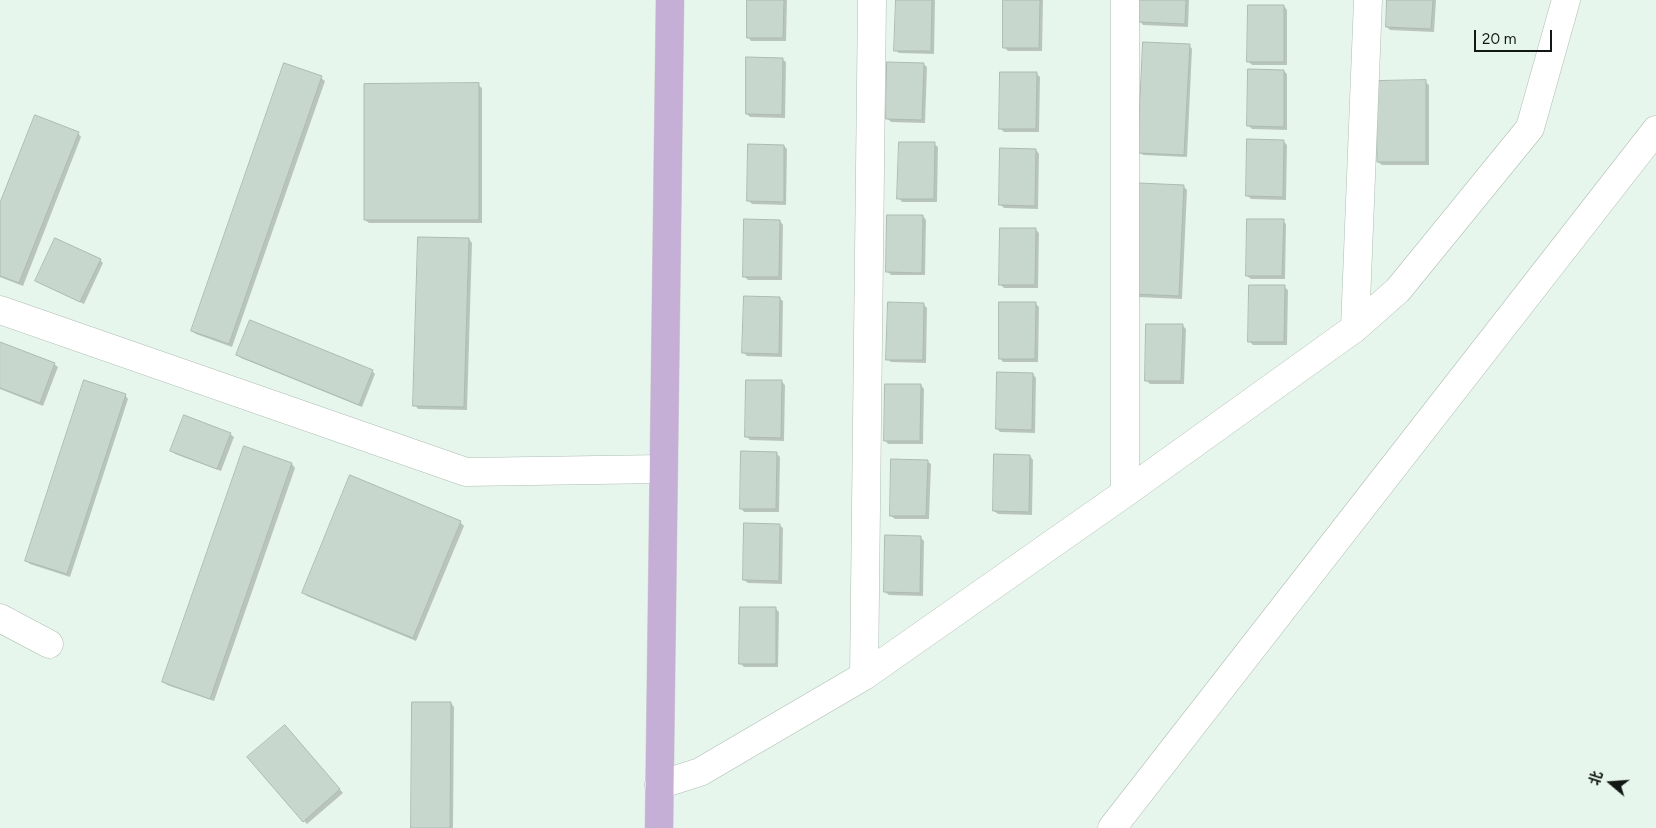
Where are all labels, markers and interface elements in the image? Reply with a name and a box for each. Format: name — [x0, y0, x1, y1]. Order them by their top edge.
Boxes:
scale bar — [1476, 20, 1554, 52]
text: 20 m — [1482, 30, 1516, 48]
north arrow — [1586, 758, 1636, 808]
text: 北 — [1586, 769, 1607, 787]

